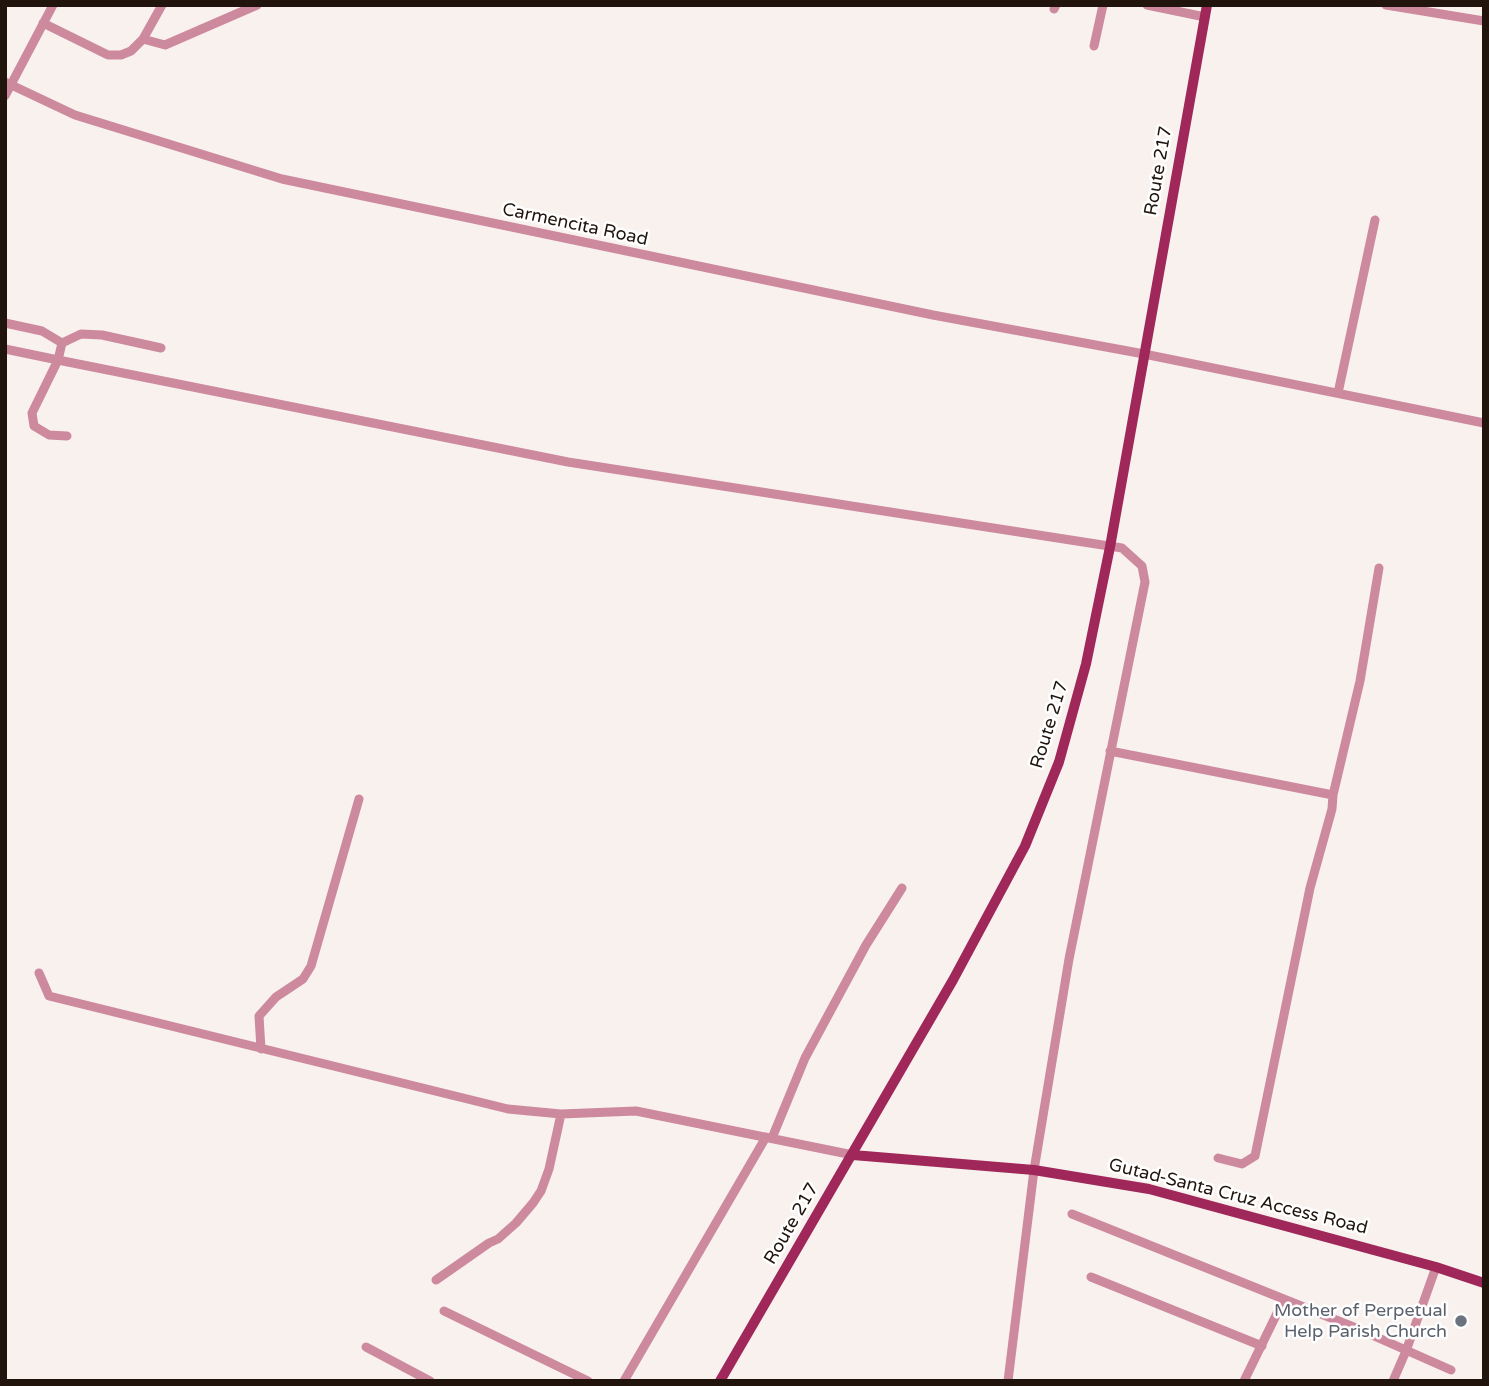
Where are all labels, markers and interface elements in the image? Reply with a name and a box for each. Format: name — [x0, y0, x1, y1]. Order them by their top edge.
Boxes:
street label: Route 217 — [1141, 125, 1177, 217]
street label: Carmencita Road — [500, 199, 650, 251]
street label: Route 217 — [1026, 679, 1074, 771]
street label: Gutad-Santa Cruz Access Road — [1106, 1154, 1370, 1240]
street label: Route 217 — [760, 1180, 824, 1268]
place label: Mother of Perpetual Help Parish Church — [1274, 1300, 1447, 1342]
marker: Mother of Perpetual Help Parish Church — [1453, 1313, 1469, 1329]

